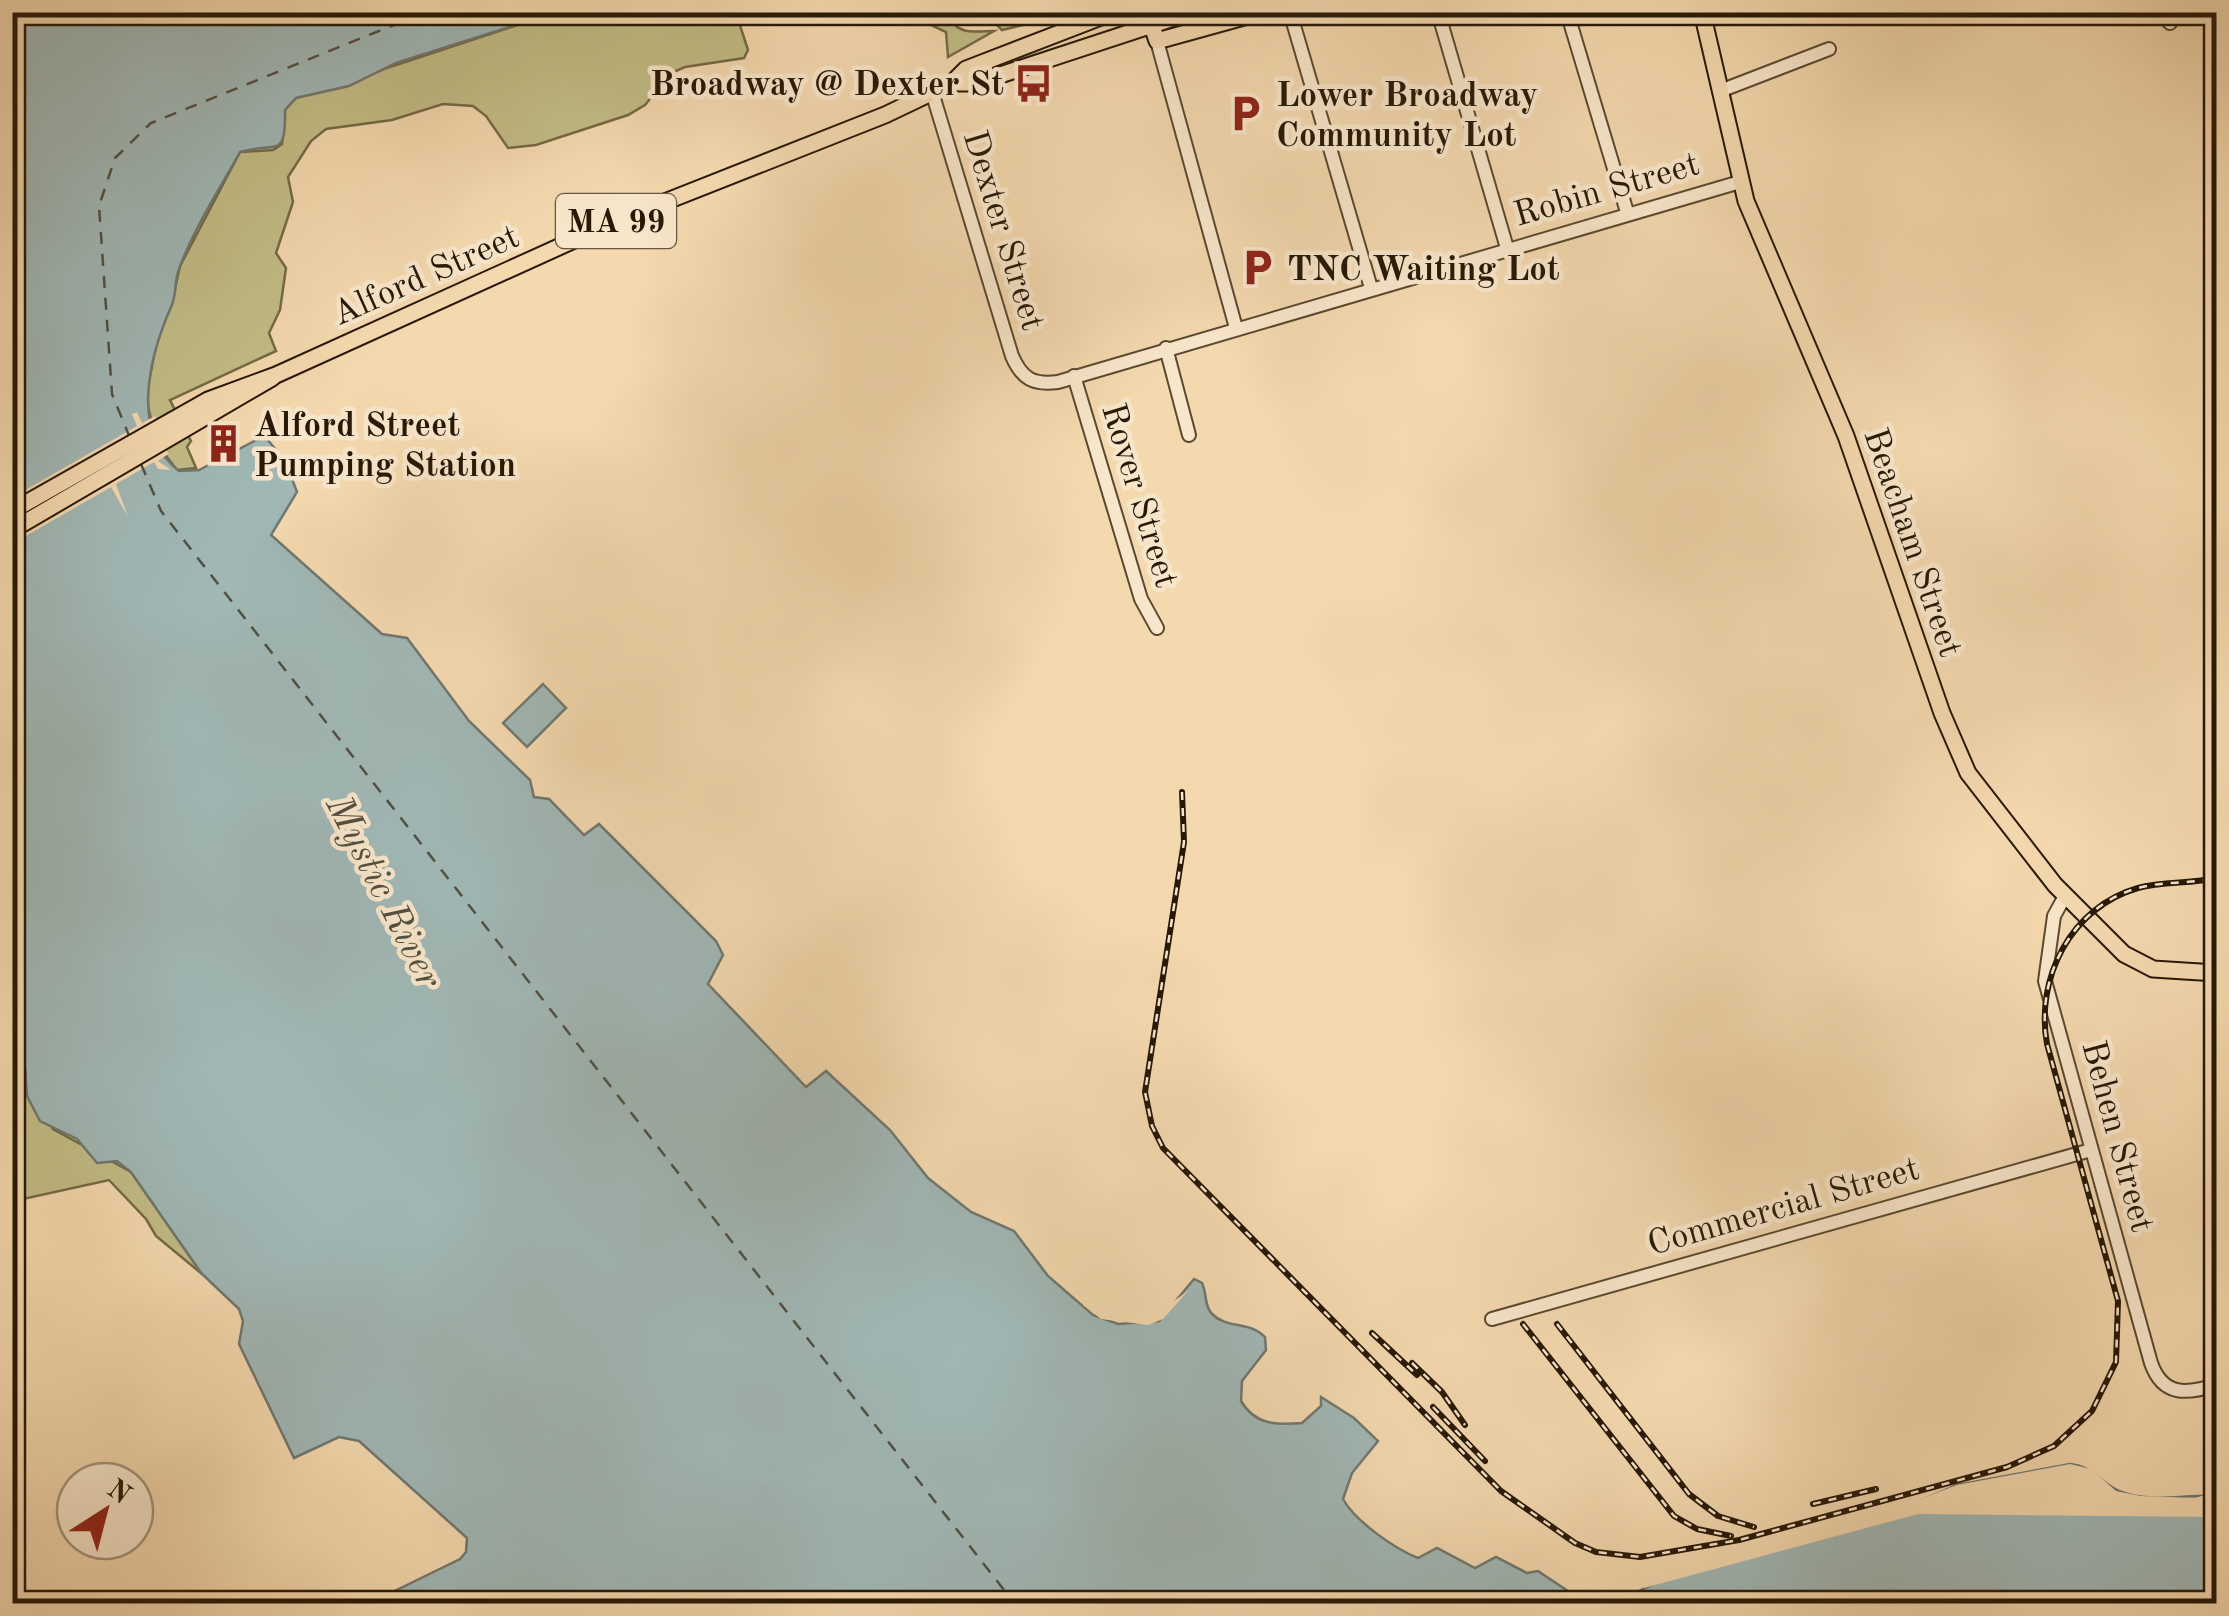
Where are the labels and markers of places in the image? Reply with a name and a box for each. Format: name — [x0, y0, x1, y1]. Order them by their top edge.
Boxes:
bus stop icon: Broadway @ Dexter St — [1013, 62, 1055, 104]
place label: Broadway @ Dexter St — [650, 68, 1004, 103]
place label: Lower Broadway Community Lot — [1276, 79, 1538, 154]
parking icon: Lower Broadway Community Lot — [1225, 93, 1267, 135]
parking icon: TNC Waiting Lot — [1236, 247, 1278, 289]
place label: TNC Waiting Lot — [1287, 253, 1560, 288]
place label: Alford Street Pumping Station — [254, 409, 516, 484]
building icon: Alford Street Pumping Station — [203, 423, 245, 465]

